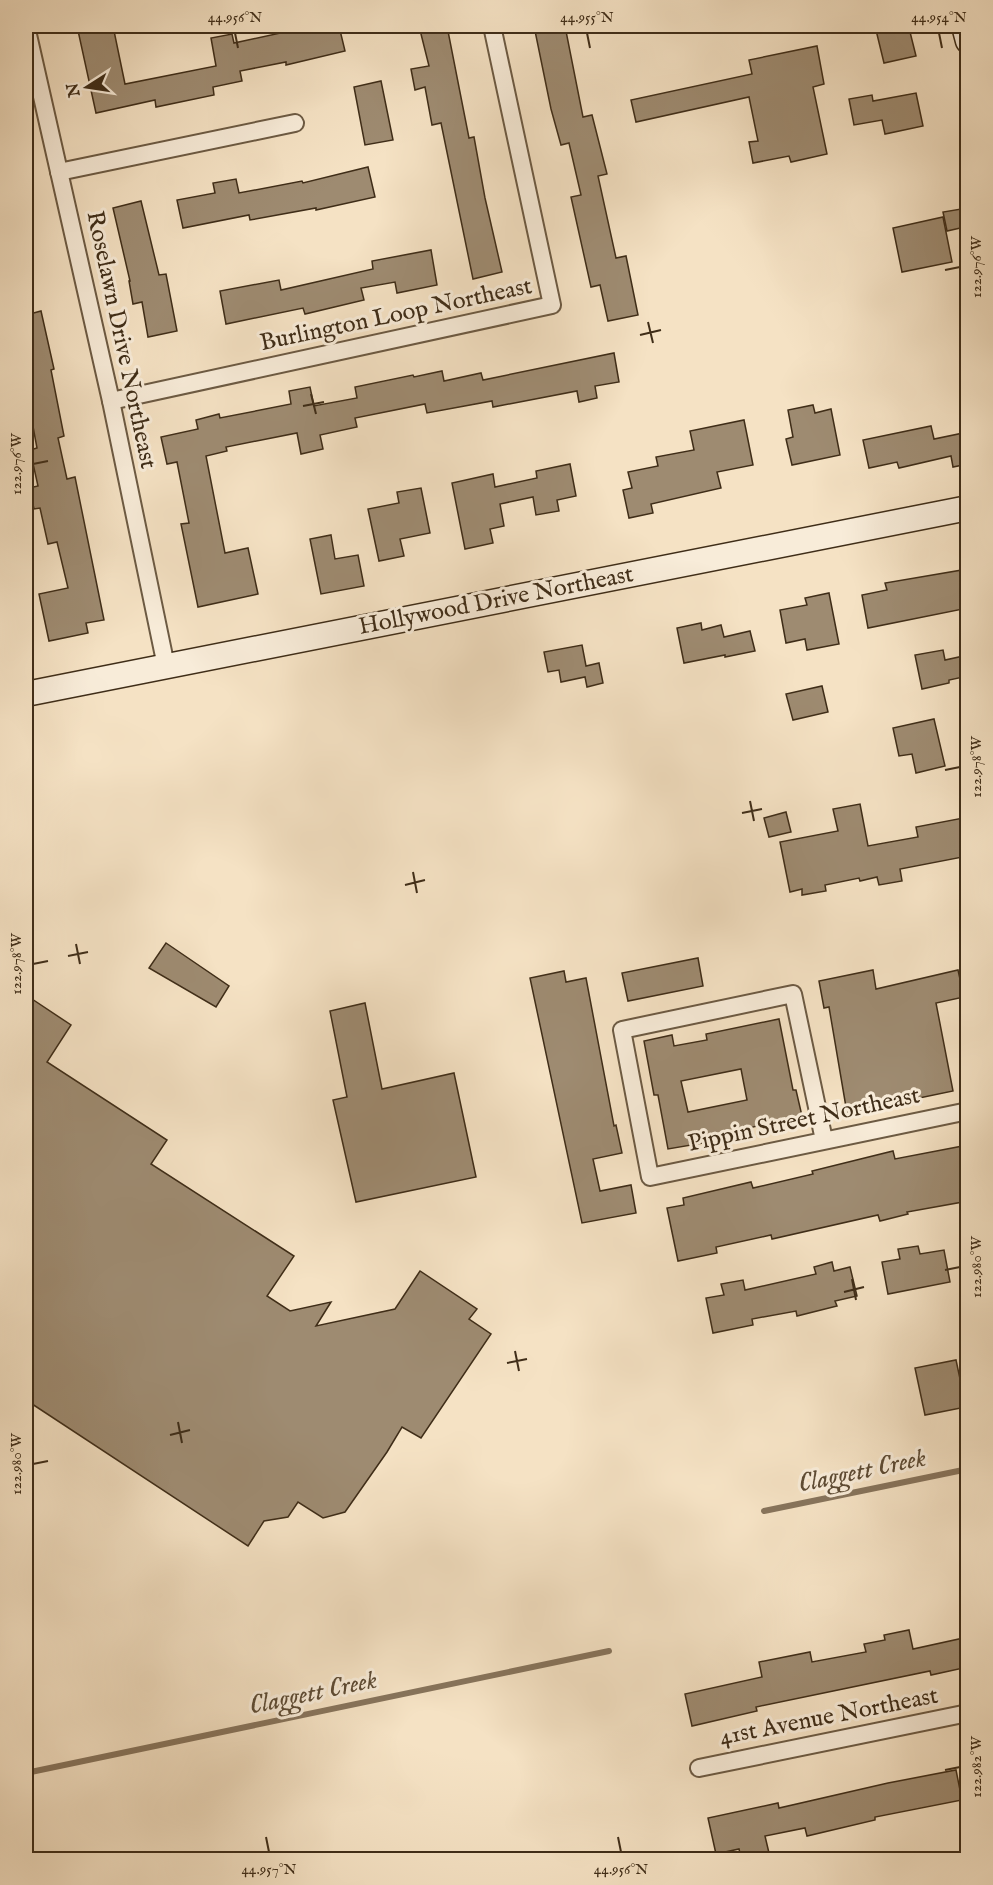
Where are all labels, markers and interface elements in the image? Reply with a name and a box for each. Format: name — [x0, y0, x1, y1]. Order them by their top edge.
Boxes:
text: 44.956°N — [208, 8, 262, 27]
text: 44.955°N — [560, 8, 614, 27]
text: 44.954°N — [911, 8, 967, 27]
north arrow — [57, 57, 117, 117]
text: N — [63, 81, 86, 100]
street label: Roselawn Drive Northeast — [79, 208, 163, 472]
text: 122.976°W — [967, 235, 986, 298]
street label: Burlington Loop Northeast — [257, 271, 535, 359]
text: 122.976°W — [7, 432, 26, 495]
street label: Hollywood Drive Northeast — [356, 559, 636, 643]
text: 122.978°W — [967, 736, 986, 798]
text: 122.978°W — [7, 933, 26, 995]
street label: Pippin Street Northeast — [685, 1080, 923, 1160]
text: 122.980°W — [967, 1235, 986, 1298]
text: 122.980°W — [7, 1432, 26, 1495]
water label: Claggett Creek — [795, 1441, 930, 1502]
water label: Claggett Creek — [246, 1663, 381, 1724]
street label: 41st Avenue Northeast — [717, 1681, 941, 1753]
text: 122.982°W — [967, 1736, 986, 1798]
text: 44.957°N — [242, 1860, 297, 1879]
text: 44.956°N — [594, 1860, 648, 1879]

